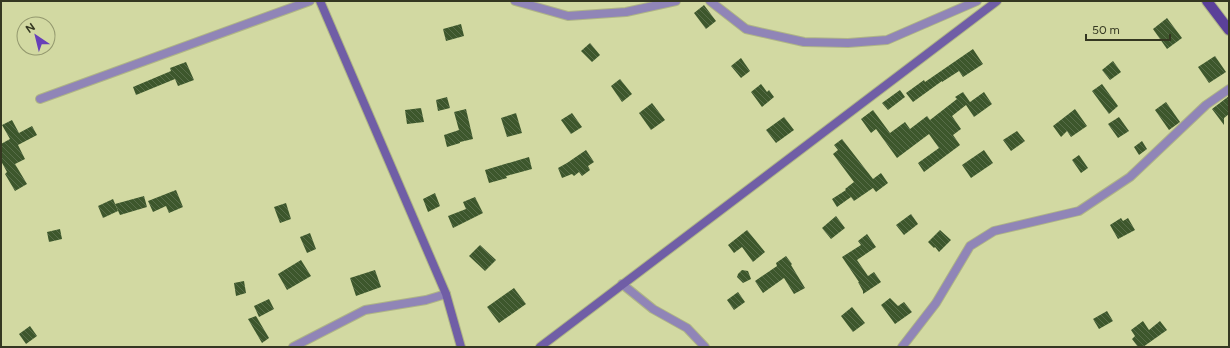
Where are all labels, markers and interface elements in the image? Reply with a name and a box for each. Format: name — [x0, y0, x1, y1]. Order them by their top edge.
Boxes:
north arrow — [16, 16, 56, 56]
scale bar — [1086, 16, 1170, 42]
text: N — [23, 20, 38, 36]
text: 50 m — [1092, 23, 1120, 37]

